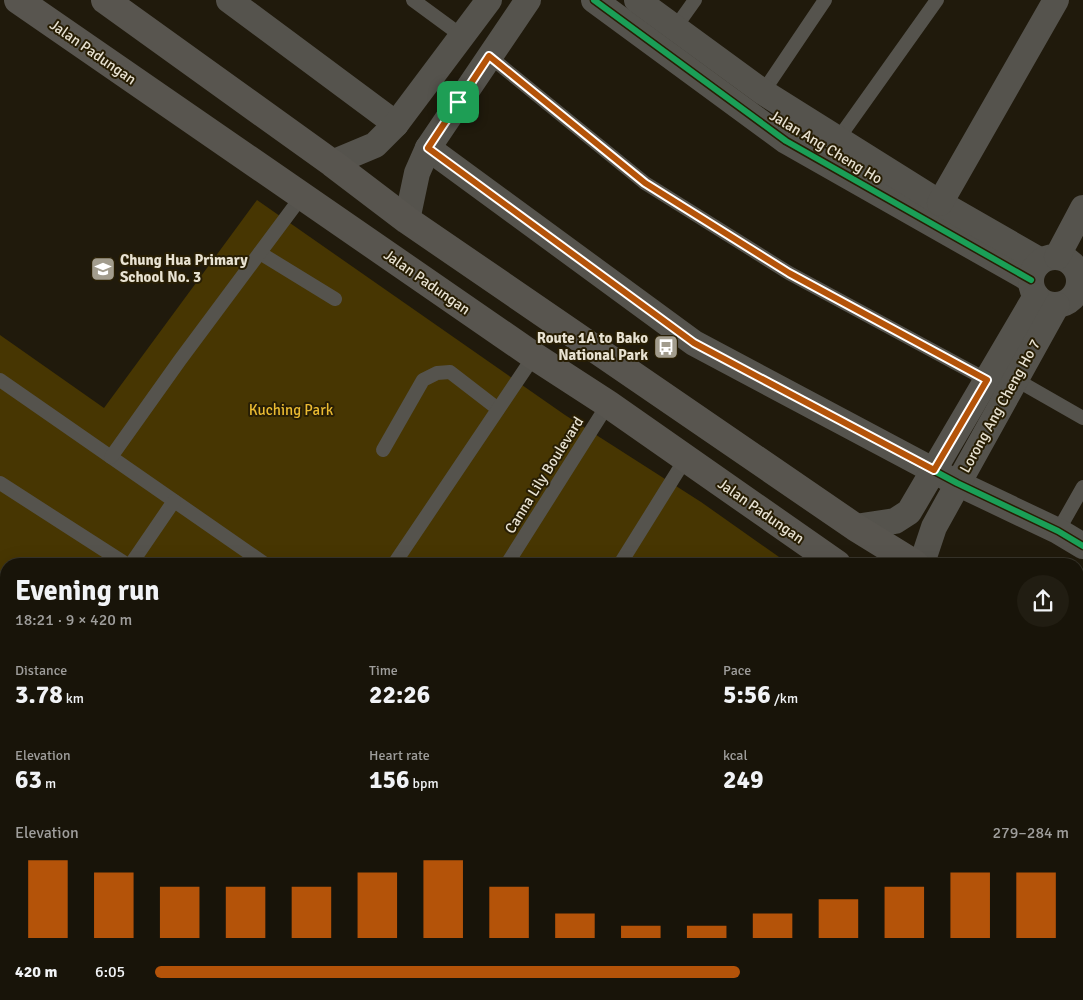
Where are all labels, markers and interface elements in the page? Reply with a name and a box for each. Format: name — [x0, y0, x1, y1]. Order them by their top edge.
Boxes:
street label: Jalan Padungan — [46, 16, 140, 88]
pin — [437, 81, 479, 123]
icon: arrive — [444, 88, 472, 116]
street label: Jalan Ang Cheng Ho — [766, 106, 886, 188]
street label: Jalan Padungan — [380, 246, 474, 318]
place label: Chung Hua Primary School No. 3 — [120, 251, 248, 286]
school or university icon: Chung Hua Primary School No. 3 — [90, 256, 116, 282]
place label: Route 1A to Bako National Park — [537, 329, 648, 364]
bus stop icon: Route 1A to Bako National Park — [653, 334, 679, 360]
street label: Lorong Ang Cheng Ho 7 — [956, 336, 1044, 476]
park label: Kuching Park — [249, 401, 334, 419]
street label: Canna Lily Boulevard — [501, 413, 587, 537]
street label: Jalan Padungan — [714, 475, 808, 547]
text: Evening run — [15, 574, 160, 608]
button: share — [1017, 575, 1069, 627]
text: 18:21 · 9 × 420 m — [15, 610, 132, 630]
text: Distance — [15, 662, 67, 679]
text: Time — [369, 662, 398, 679]
text: Pace — [723, 662, 751, 679]
text: 3.78 — [15, 679, 63, 710]
text: 22:26 — [369, 679, 430, 710]
text: 5:56 — [723, 679, 771, 710]
text: km — [63, 690, 84, 707]
text: /km — [771, 690, 798, 707]
text: Elevation — [15, 747, 71, 764]
text: Heart rate — [369, 747, 430, 764]
text: kcal — [723, 747, 748, 764]
text: 63 — [15, 764, 42, 795]
text: 156 — [369, 764, 410, 795]
text: 249 — [723, 764, 764, 795]
text: m — [42, 775, 56, 792]
text: bpm — [410, 775, 439, 792]
text: Elevation — [15, 823, 79, 843]
text: 279–284 m — [992, 823, 1069, 843]
text: 420 m — [15, 962, 57, 982]
text: 6:05 — [95, 962, 125, 982]

